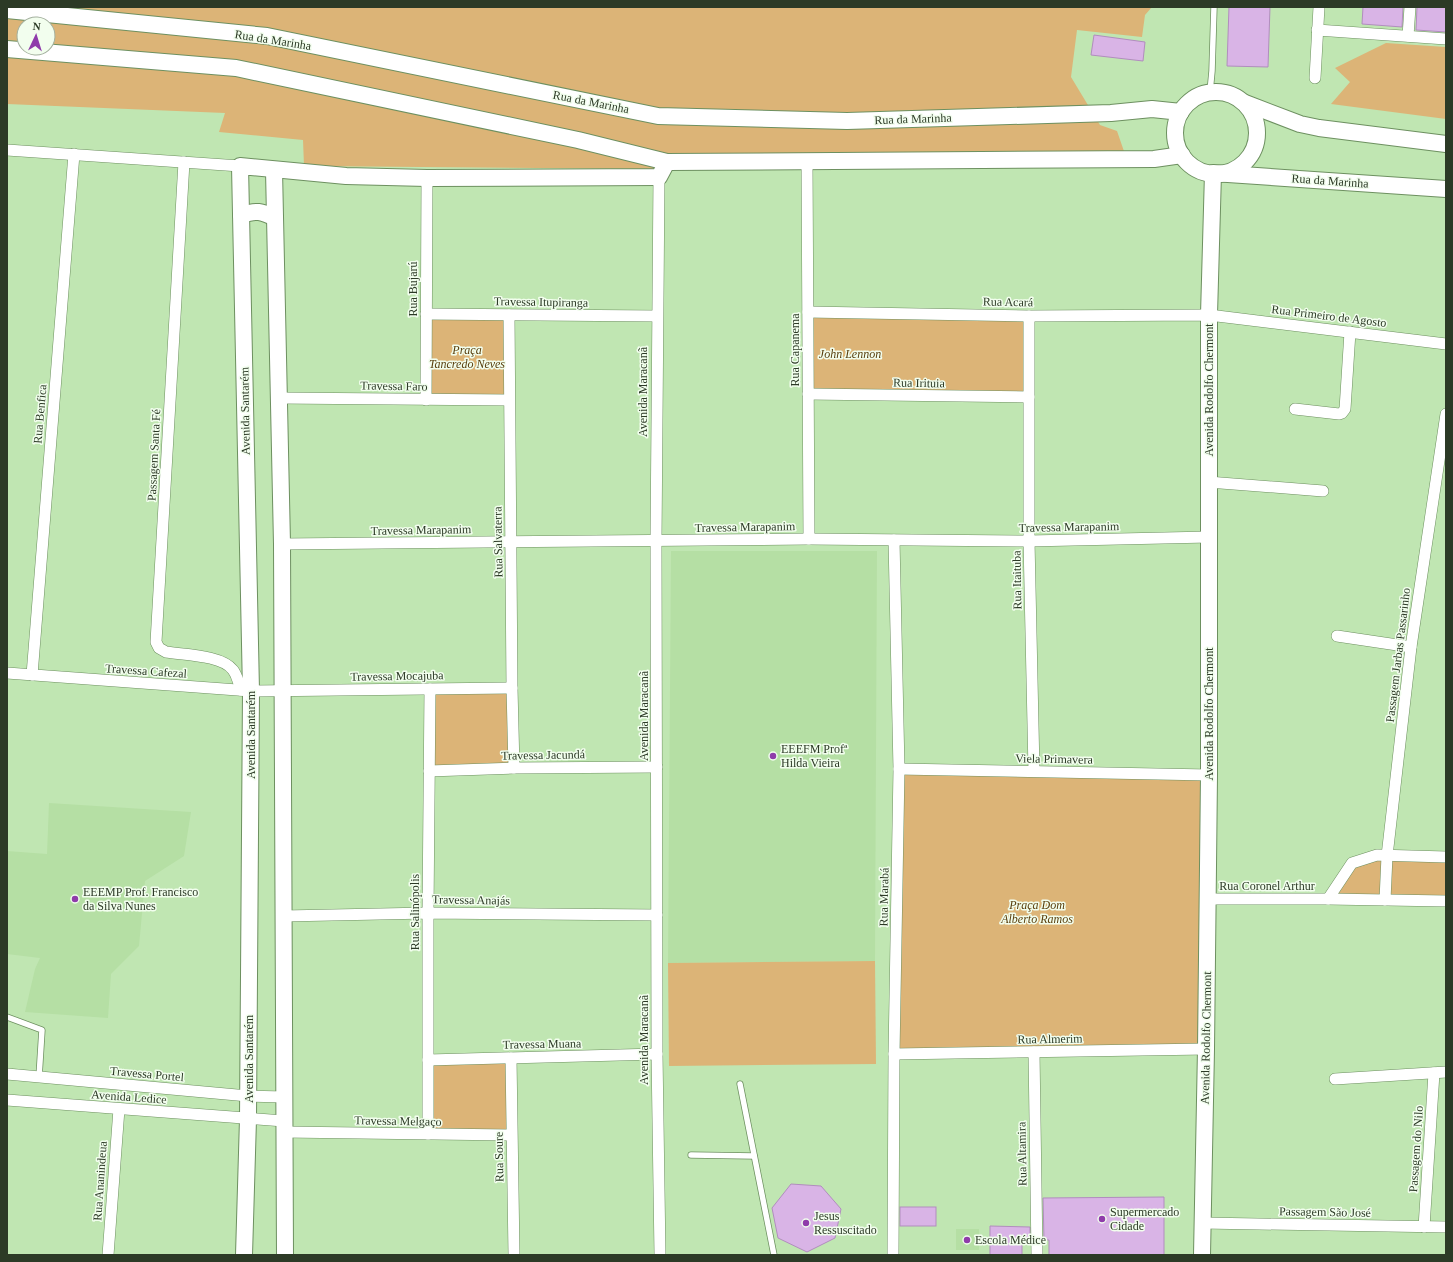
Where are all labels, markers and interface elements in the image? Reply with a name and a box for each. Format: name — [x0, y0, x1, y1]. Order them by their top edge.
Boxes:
north arrow — [16, 16, 56, 56]
text: N — [32, 20, 41, 32]
street label: Rua da Marinha — [234, 27, 313, 53]
street label: Rua da Marinha — [552, 88, 631, 116]
street label: Rua da Marinha — [874, 111, 953, 127]
street label: Rua da Marinha — [1291, 171, 1370, 191]
street label: Rua Bujarú — [406, 262, 420, 317]
street label: Travessa Itupiranga — [494, 294, 589, 310]
street label: Rua Acará — [983, 295, 1034, 309]
street label: Rua Primeiro de Agosto — [1271, 302, 1387, 330]
street label: Rua Capanema — [788, 313, 802, 386]
street label: Avenida Rodolfo Chermont — [1202, 323, 1216, 457]
park label: Praça Tancredo Neves — [429, 343, 505, 371]
street label: Avenida Maracanã — [636, 346, 650, 437]
park label: John Lennon — [819, 347, 881, 361]
street label: Avenida Santarém — [237, 366, 253, 455]
street label: Rua Irituia — [893, 376, 946, 390]
street label: Travessa Faro — [360, 378, 428, 394]
street label: Rua Benfica — [30, 383, 50, 444]
street label: Passagem Santa Fé — [145, 409, 163, 501]
street label: Rua Salvaterra — [490, 506, 506, 578]
street label: Travessa Marapanim — [695, 519, 796, 535]
street label: Travessa Marapanim — [1019, 519, 1120, 535]
street label: Travessa Marapanim — [371, 522, 472, 538]
street label: Rua Itaituba — [1009, 550, 1025, 610]
street label: Passagem Jarbas Passarinho — [1383, 587, 1413, 723]
street label: Avenida Rodolfo Chermont — [1202, 647, 1216, 781]
street label: Travessa Cafezal — [105, 661, 188, 681]
street label: Travessa Mocajuba — [350, 668, 444, 684]
street label: Avenida Maracanã — [637, 670, 651, 761]
street label: Avenida Santarém — [244, 690, 258, 779]
place label: EEEFM Profª Hilda Vieira — [781, 742, 848, 770]
street label: Travessa Jacundá — [501, 747, 586, 763]
marker: EEEFM Profª Hilda Vieira — [768, 751, 778, 761]
street label: Viela Primavera — [1015, 751, 1094, 767]
street label: Rua Marabá — [876, 867, 892, 927]
street label: Rua Salinópolis — [408, 874, 422, 950]
street label: Rua Coronel Arthur — [1219, 879, 1315, 893]
place label: EEEMP Prof. Francisco da Silva Nunes — [83, 885, 198, 913]
street label: Travessa Anajás — [432, 892, 510, 908]
marker: EEEMP Prof. Francisco da Silva Nunes — [70, 894, 80, 904]
park label: Praça Dom Alberto Ramos — [1000, 898, 1073, 926]
street label: Avenida Rodolfo Chermont — [1198, 971, 1214, 1105]
street label: Avenida Maracanã — [637, 994, 651, 1085]
street label: Avenida Santarém — [242, 1014, 256, 1103]
street label: Rua Almerim — [1017, 1031, 1083, 1047]
street label: Travessa Muana — [503, 1036, 582, 1052]
street label: Travessa Portel — [110, 1064, 185, 1084]
street label: Avenida Ledice — [91, 1087, 167, 1107]
street label: Passagem do Nilo — [1406, 1105, 1426, 1193]
street label: Travessa Melgaço — [354, 1113, 442, 1129]
street label: Rua Altamira — [1014, 1121, 1030, 1186]
street label: Rua Soure — [492, 1132, 506, 1182]
street label: Rua Ananindeua — [90, 1140, 110, 1221]
street label: Passagem São José — [1279, 1204, 1371, 1220]
place label: Supermercado Cidade — [1110, 1205, 1179, 1233]
place label: Jesus Ressuscitado — [814, 1209, 877, 1237]
marker: Supermercado Cidade — [1097, 1214, 1107, 1224]
marker: Jesus Ressuscitado — [801, 1218, 811, 1228]
place label: Escola Médice — [975, 1233, 1046, 1247]
marker: Escola Médice — [962, 1235, 972, 1245]

